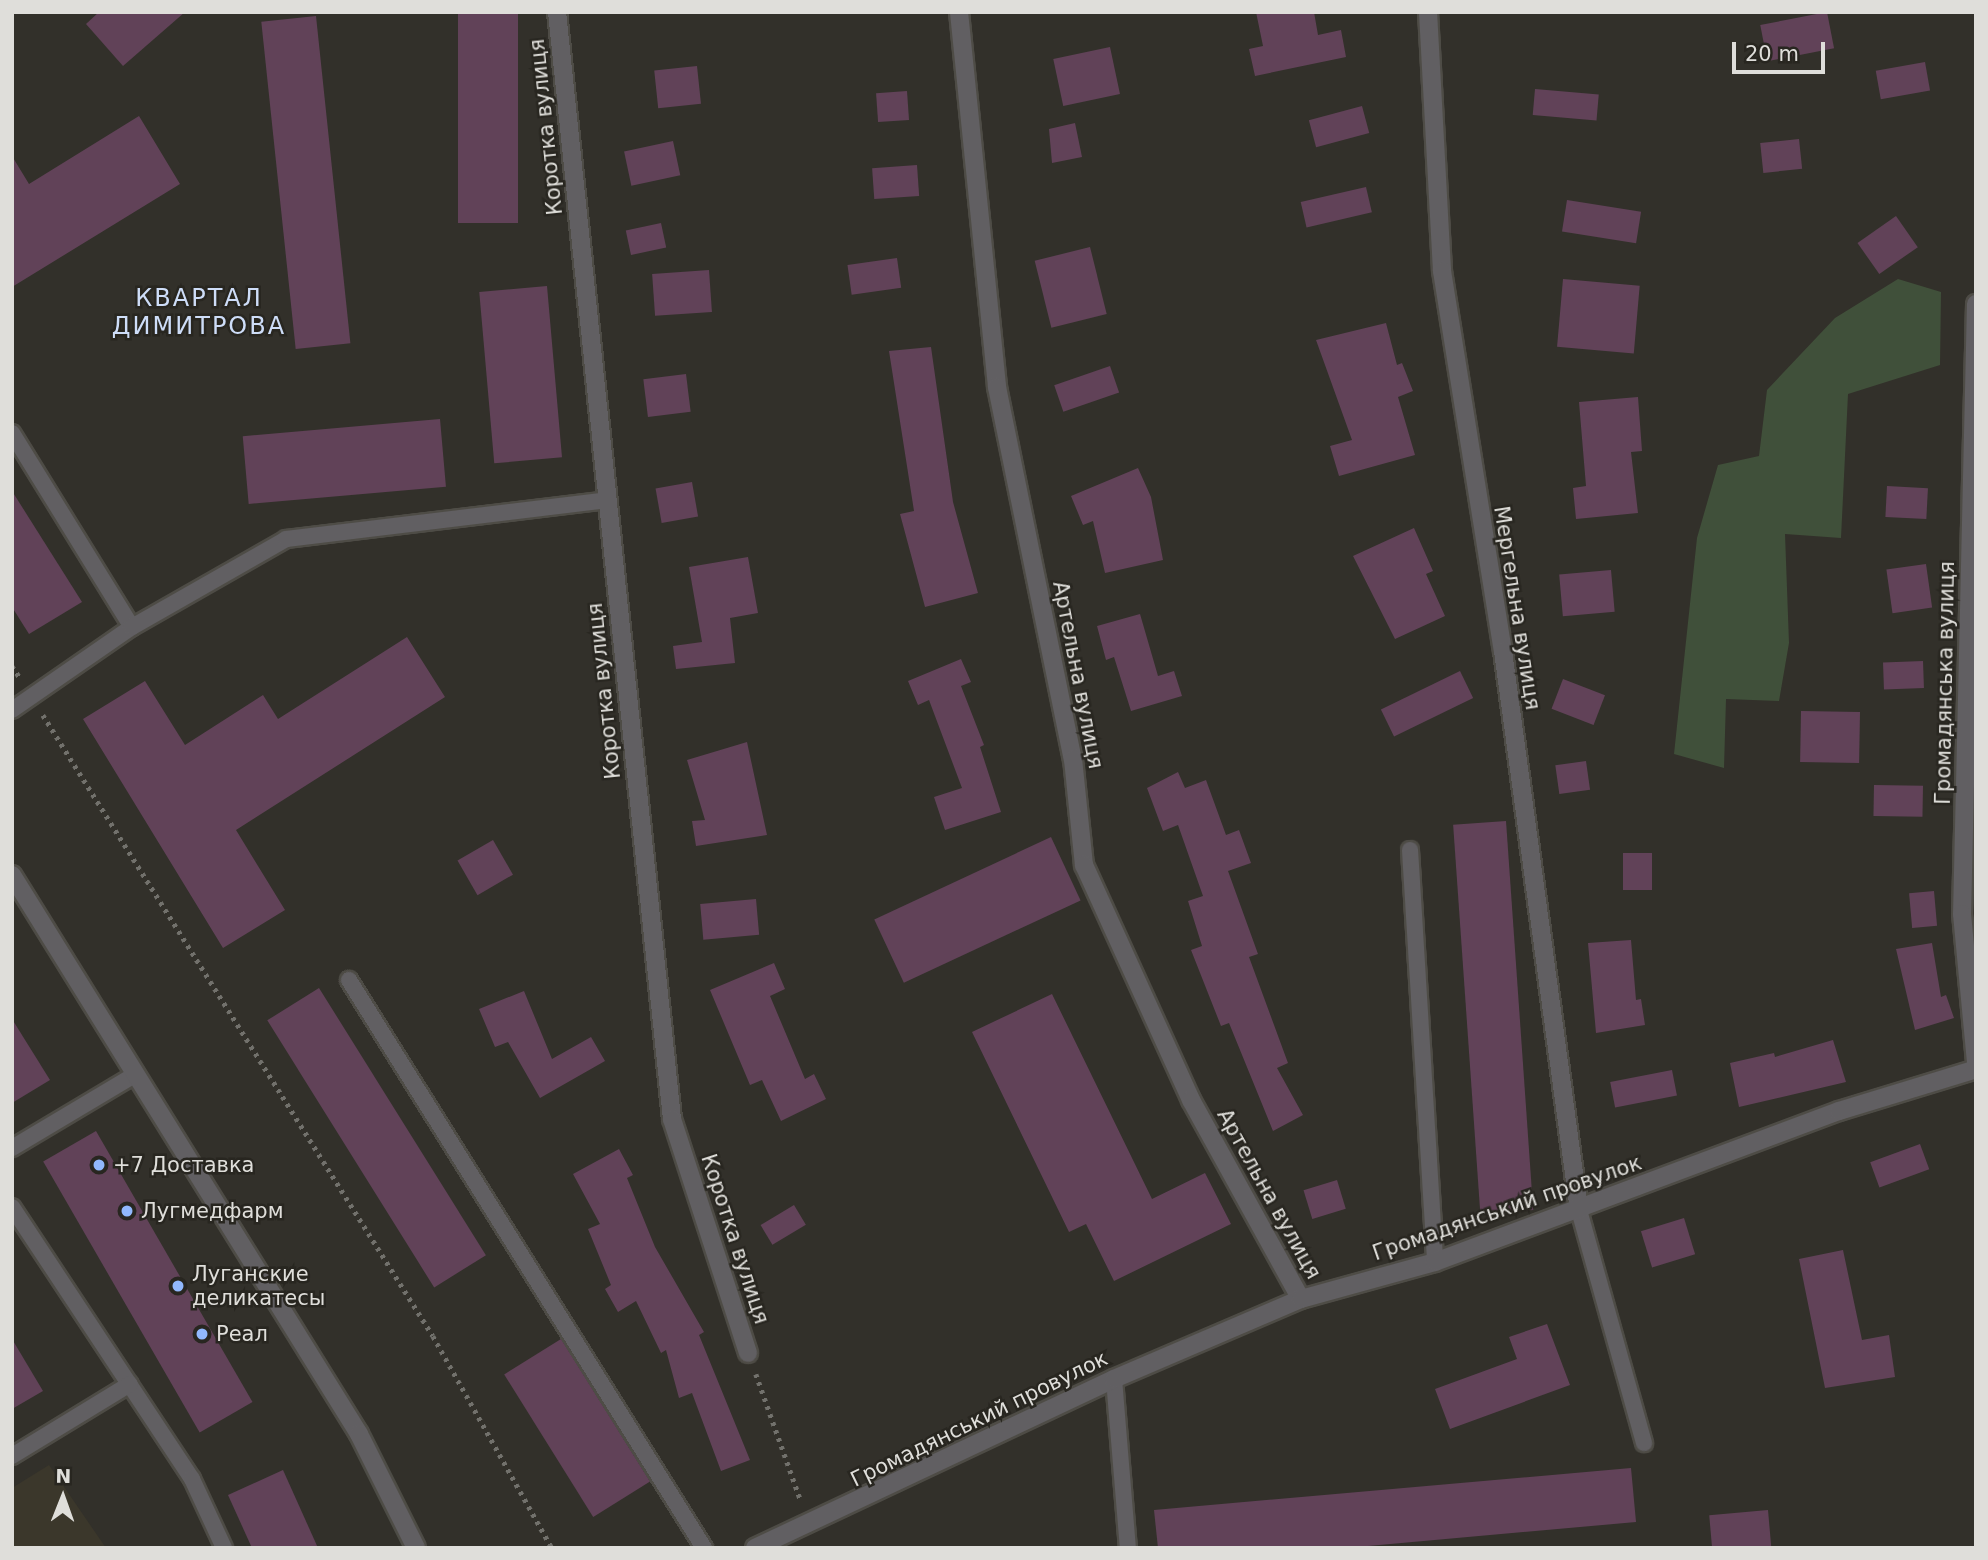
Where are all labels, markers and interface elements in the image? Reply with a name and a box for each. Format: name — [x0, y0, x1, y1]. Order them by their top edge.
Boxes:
scale bar — [1736, 28, 1829, 72]
street label: Коротка вулиця — [524, 38, 568, 216]
text: 20 m — [1745, 42, 1799, 66]
district label: КВАРТАЛ ДИМИТРОВА — [113, 285, 285, 341]
street label: Мергельна вулиця — [1488, 504, 1546, 712]
street label: Громадянська вулиця — [1930, 561, 1960, 805]
street label: Артельна вулиця — [1047, 579, 1109, 771]
street label: Коротка вулиця — [582, 602, 626, 780]
street label: Артельна вулиця — [1212, 1104, 1326, 1284]
street label: Громадянський провулок — [1369, 1150, 1645, 1266]
street label: Коротка вулиця — [696, 1151, 774, 1327]
place label: +7 Доставка — [113, 1152, 254, 1178]
marker: +7 Доставка — [91, 1157, 107, 1173]
place label: Лугмедфарм — [141, 1198, 284, 1224]
marker: Лугмедфарм — [119, 1203, 135, 1219]
place label: Луганские деликатесы — [192, 1261, 325, 1311]
marker: Луганские деликатесы — [170, 1278, 186, 1294]
place label: Реал — [216, 1321, 268, 1347]
marker: Реал — [194, 1326, 210, 1342]
street label: Громадянський провулок — [846, 1346, 1112, 1492]
north arrow — [28, 1462, 98, 1532]
text: N — [55, 1465, 72, 1487]

